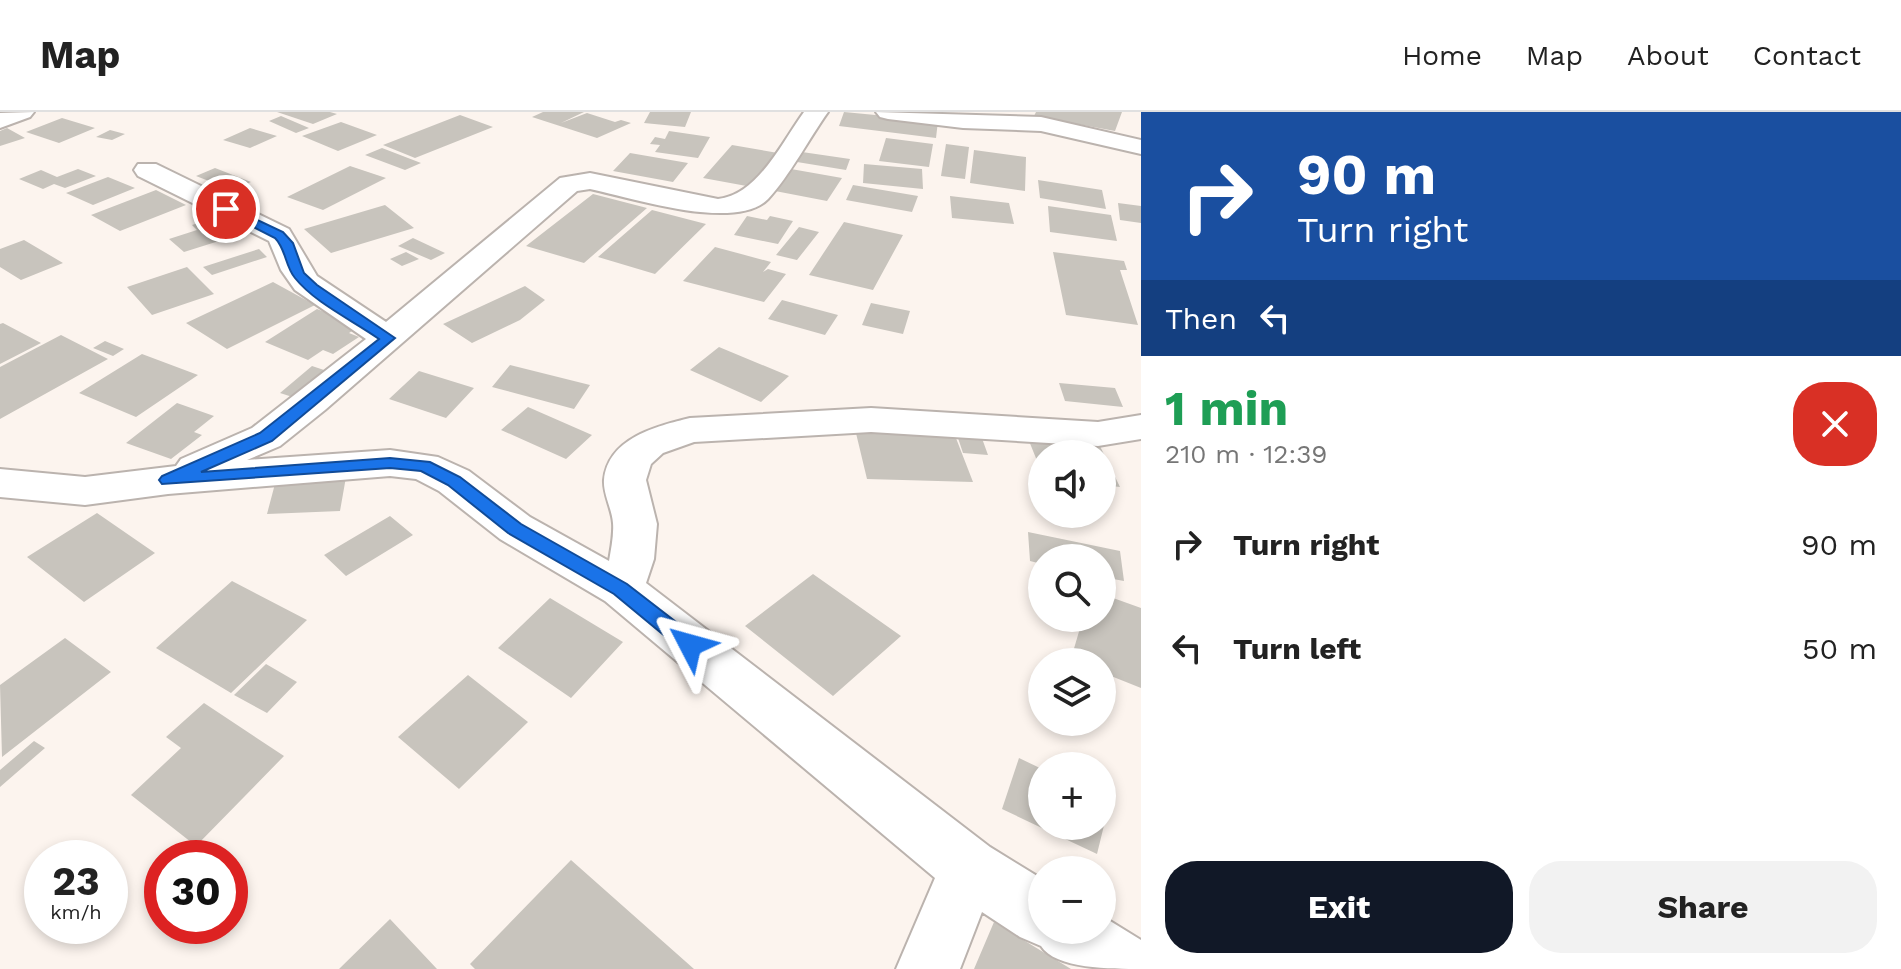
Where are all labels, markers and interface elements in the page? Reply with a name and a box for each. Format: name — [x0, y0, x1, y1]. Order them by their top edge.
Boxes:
text: Map — [40, 33, 120, 77]
text: Home — [1402, 39, 1482, 72]
text: Map — [1526, 39, 1583, 72]
text: About — [1627, 39, 1709, 72]
text: Contact — [1753, 39, 1861, 72]
text: 90 m — [1297, 142, 1436, 208]
icon: right — [1165, 144, 1269, 248]
pin — [192, 175, 260, 243]
icon: arrive — [204, 187, 248, 231]
text: Turn right — [1297, 209, 1468, 251]
icon: left — [1253, 296, 1297, 340]
text: Then — [1165, 301, 1237, 336]
text: 1 min — [1165, 380, 1288, 437]
button: close — [1793, 382, 1877, 466]
text: 210 m · 12:39 — [1165, 439, 1327, 469]
map controls — [1028, 440, 1116, 944]
button: sound — [1028, 440, 1116, 528]
icon: right — [1165, 522, 1209, 566]
text: Turn right — [1233, 527, 1379, 562]
text: 90 m — [1801, 527, 1877, 562]
button: search — [1028, 544, 1116, 632]
position arrow — [648, 603, 732, 687]
icon: left — [1165, 626, 1209, 670]
text: Turn left — [1233, 631, 1361, 666]
text: 50 m — [1802, 631, 1877, 666]
button: layers — [1028, 648, 1116, 736]
button: + — [1028, 752, 1116, 840]
speed limit sign: 30 — [144, 840, 248, 944]
button: − — [1028, 856, 1116, 944]
text: 23 — [52, 858, 100, 905]
button: Exit — [1165, 861, 1513, 953]
button: Share — [1529, 861, 1877, 953]
text: km/h — [50, 900, 102, 924]

